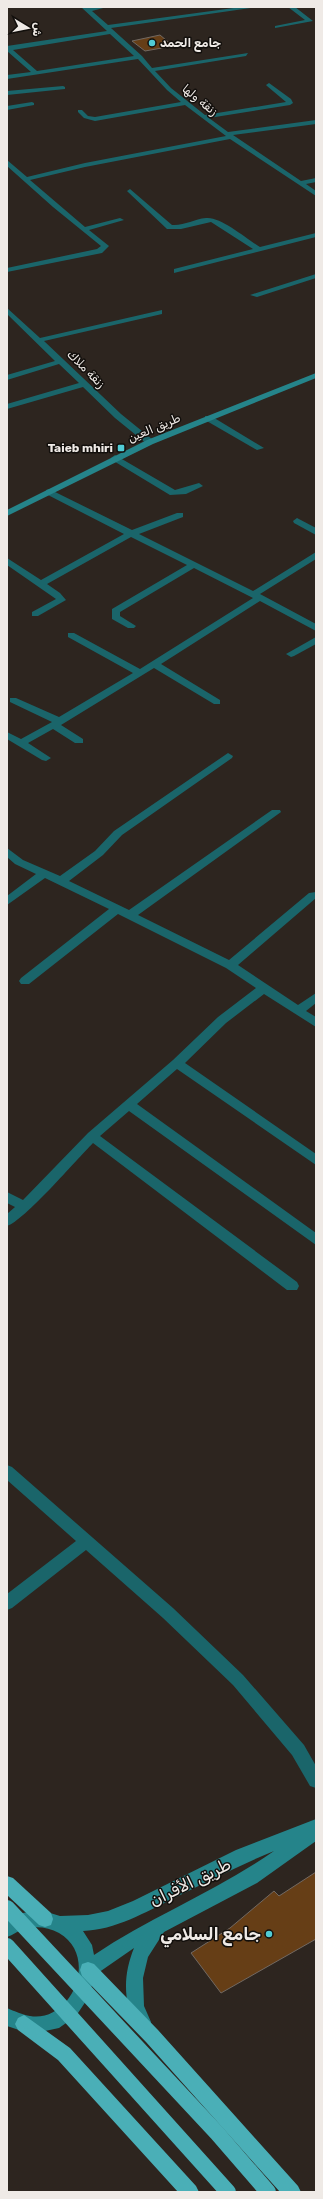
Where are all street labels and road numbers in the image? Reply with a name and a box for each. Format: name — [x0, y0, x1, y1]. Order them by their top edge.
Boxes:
street label: زنقة ولها — [179, 82, 221, 119]
street label: زنقة ملاك — [63, 347, 108, 392]
street label: طريق العين — [126, 411, 183, 446]
street label: طريق الأفران — [146, 1854, 234, 1910]

